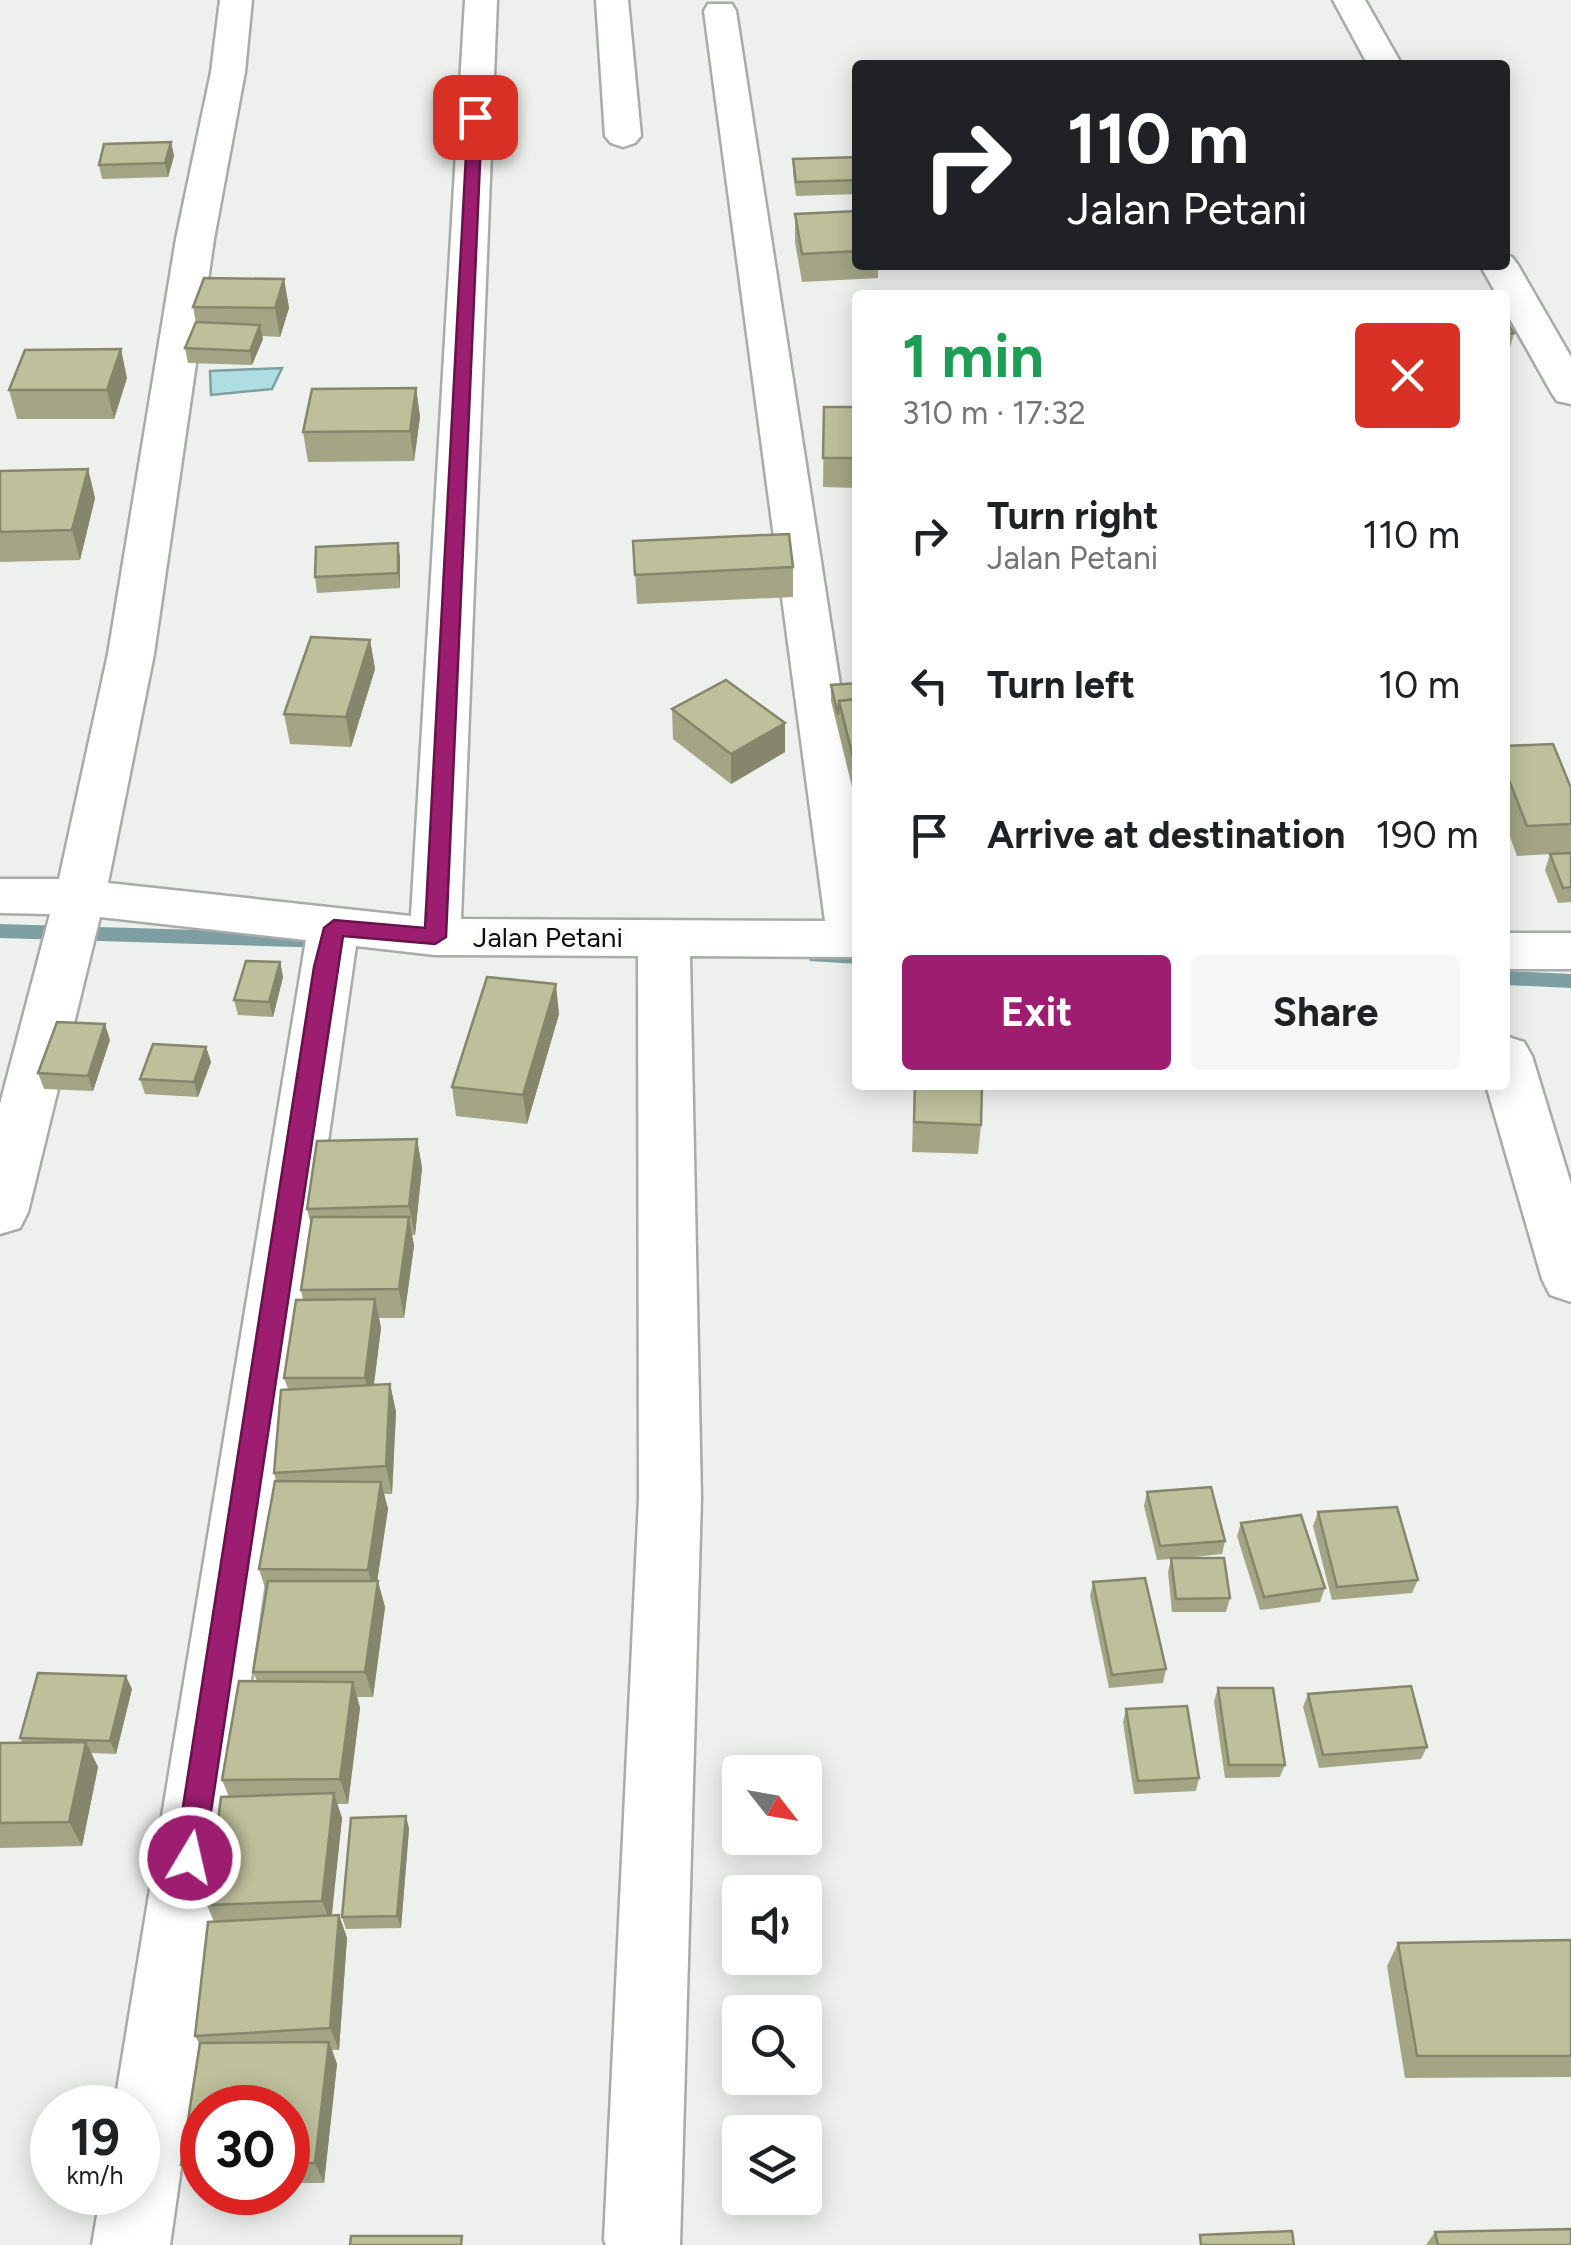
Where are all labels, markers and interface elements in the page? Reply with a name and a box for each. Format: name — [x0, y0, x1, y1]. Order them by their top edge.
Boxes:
pin — [433, 75, 518, 160]
icon: arrive — [448, 90, 503, 145]
text: 110 m — [1067, 96, 1249, 181]
icon: right — [902, 100, 1032, 230]
text: Jalan Petani — [1067, 181, 1308, 235]
text: 1 min — [902, 320, 1044, 392]
button: close — [1355, 323, 1460, 428]
text: 310 m · 17:32 — [902, 394, 1086, 432]
text: Turn right — [987, 493, 1159, 539]
icon: right — [902, 508, 957, 563]
text: 110 m — [1363, 512, 1460, 558]
text: Jalan Petani — [987, 539, 1158, 577]
icon: left — [902, 658, 957, 713]
text: Turn left — [987, 662, 1135, 708]
text: 10 m — [1378, 662, 1460, 708]
icon: arrive — [902, 808, 957, 863]
text: Arrive at destination — [987, 812, 1345, 858]
text: 190 m — [1375, 812, 1479, 858]
street label: Jalan Petani — [473, 920, 623, 954]
button: Exit — [902, 955, 1171, 1070]
button: Share — [1191, 955, 1460, 1070]
north arrow — [722, 1755, 822, 1855]
map controls — [722, 1755, 822, 2215]
position arrow — [138, 1806, 242, 1910]
button: sound — [722, 1875, 822, 1975]
button: search — [722, 1995, 822, 2095]
speed limit sign: 30 — [180, 2085, 310, 2215]
text: 19 — [70, 2107, 120, 2168]
button: layers — [722, 2115, 822, 2215]
text: km/h — [66, 2160, 124, 2190]

